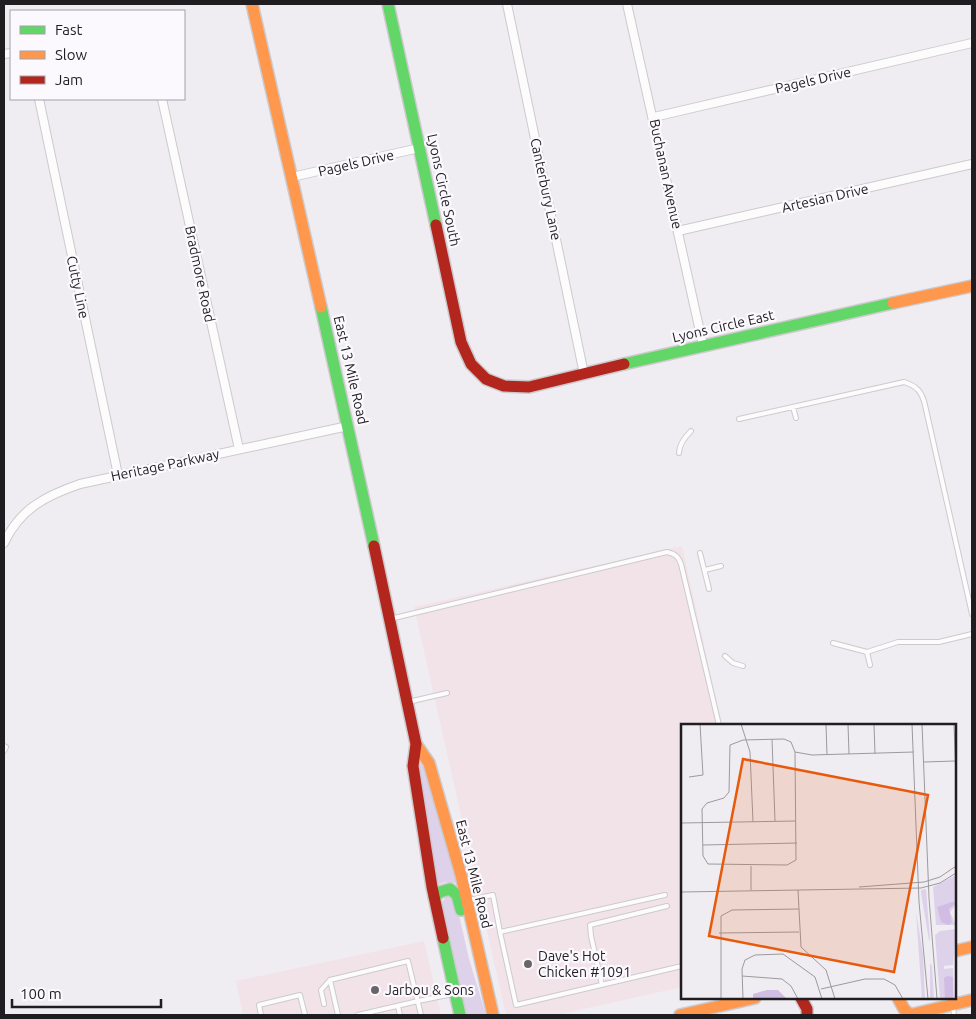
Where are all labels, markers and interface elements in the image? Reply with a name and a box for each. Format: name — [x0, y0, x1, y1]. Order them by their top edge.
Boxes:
legend — [10, 10, 185, 100]
text: Fast — [55, 21, 83, 38]
text: Slow — [55, 46, 88, 63]
street label: Pagels Drive — [774, 64, 852, 96]
text: Jam — [55, 71, 83, 88]
street label: Buchanan Avenue — [647, 117, 685, 231]
street label: Lyons Circle South — [424, 132, 464, 248]
street label: Canterbury Lane — [527, 136, 565, 242]
street label: Pagels Drive — [317, 147, 395, 179]
street label: Artesian Drive — [780, 180, 870, 216]
street label: Bradmore Road — [182, 224, 218, 324]
street label: Cutty Line — [64, 254, 92, 320]
street label: Lyons Circle East — [670, 306, 776, 346]
street label: East 13 Mile Road — [331, 314, 371, 426]
street label: Heritage Parkway — [109, 446, 221, 484]
inset map — [681, 724, 956, 999]
street label: East 13 Mile Road — [453, 818, 495, 930]
place label: Dave's Hot Chicken #1091 — [538, 948, 631, 980]
marker: Dave's Hot Chicken #1091 — [522, 958, 534, 970]
scale bar — [12, 976, 161, 1008]
place label: Jarbou & Sons — [385, 982, 474, 998]
marker: Jarbou & Sons — [369, 984, 381, 996]
text: 100 m — [20, 985, 62, 1002]

